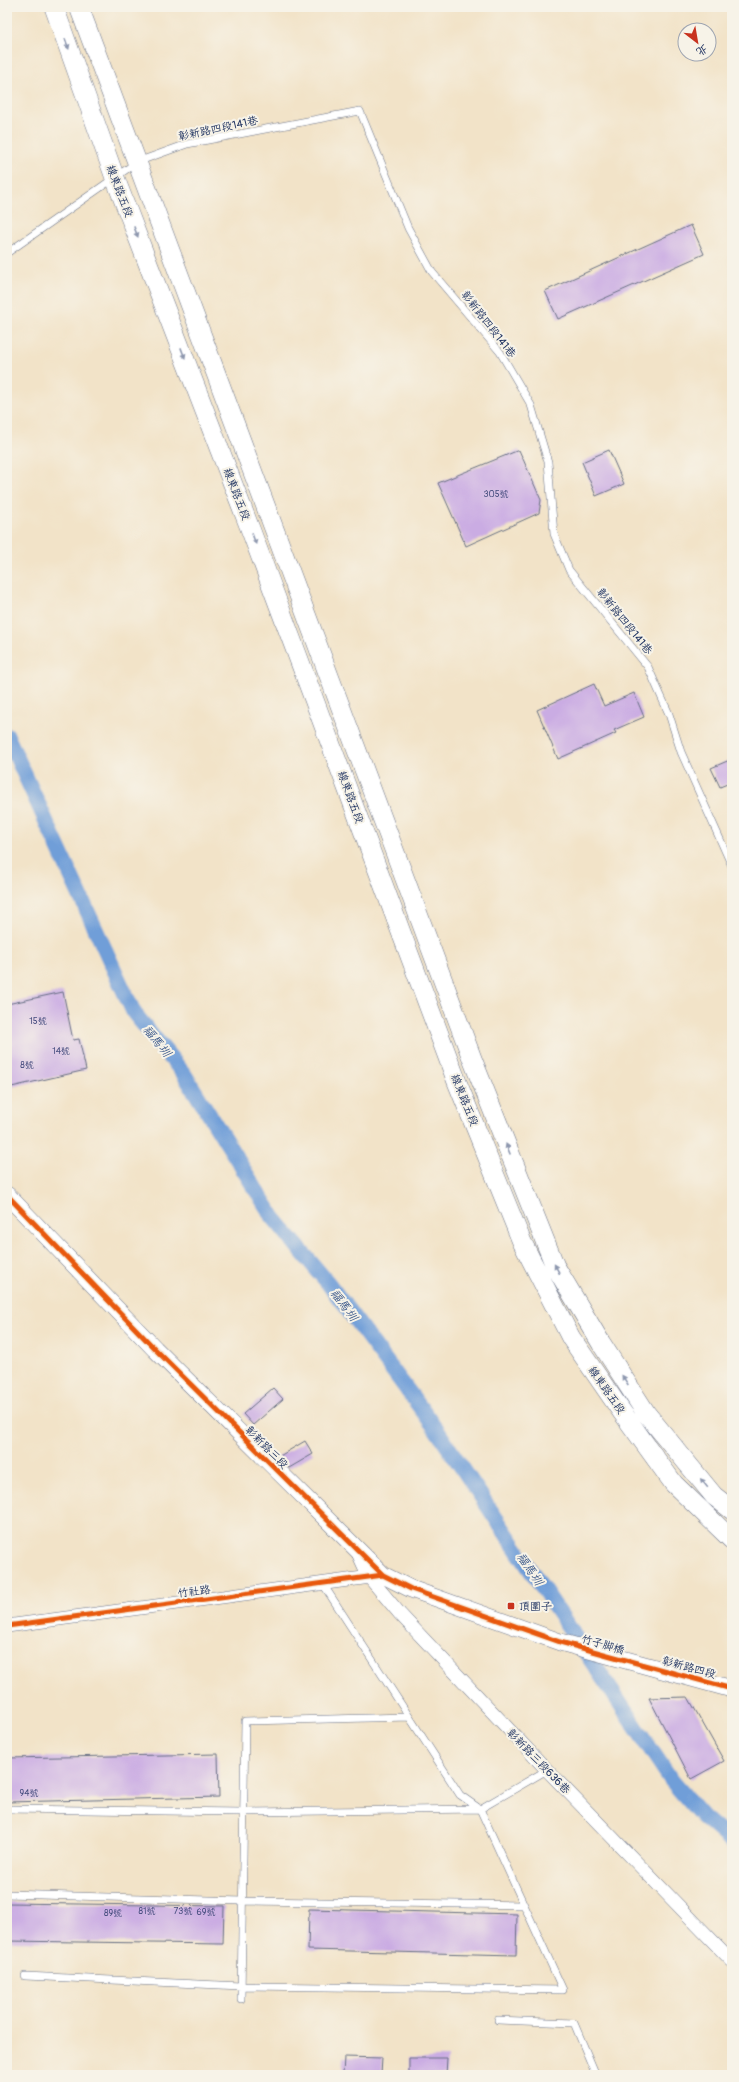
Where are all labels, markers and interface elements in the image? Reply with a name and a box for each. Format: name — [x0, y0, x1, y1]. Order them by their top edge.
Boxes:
north arrow — [677, 22, 717, 62]
one-way arrow — [64, 38, 70, 50]
text: 北 — [694, 42, 710, 59]
street label: 彰新路四段141巷 — [177, 114, 259, 143]
street label: 線東路五段 — [104, 163, 135, 219]
one-way arrow — [133, 226, 139, 238]
street label: 彰新路四段141巷 — [459, 288, 519, 360]
one-way arrow — [180, 347, 186, 359]
street label: 線東路五段 — [221, 466, 252, 522]
house number: 305號 — [483, 489, 509, 500]
one-way arrow — [252, 534, 258, 546]
street label: 彰新路四段141巷 — [594, 586, 655, 657]
street label: 線東路五段 — [335, 769, 366, 825]
house number: 15號 — [29, 1016, 47, 1027]
water label: 福馬圳 — [139, 1023, 175, 1062]
house number: 14號 — [52, 1046, 70, 1057]
house number: 8號 — [20, 1060, 34, 1071]
street label: 線東路五段 — [448, 1072, 481, 1128]
one-way arrow — [504, 1142, 510, 1154]
one-way arrow — [554, 1263, 561, 1275]
water label: 福馬圳 — [327, 1286, 362, 1326]
street label: 線東路五段 — [585, 1364, 628, 1417]
one-way arrow — [621, 1375, 629, 1385]
street label: 彰新路三段 — [243, 1423, 291, 1471]
one-way arrow — [699, 1478, 708, 1489]
water label: 福馬圳 — [513, 1550, 547, 1590]
street label: 竹社路 — [177, 1583, 211, 1600]
place label: 頂圍子 — [519, 1600, 552, 1613]
marker: 頂圍子 — [506, 1601, 516, 1611]
street label: 竹子脚橋 — [580, 1632, 626, 1657]
street label: 彰新路四段 — [661, 1654, 717, 1681]
street label: 彰新路三段636巷 — [504, 1726, 573, 1796]
house number: 94號 — [20, 1788, 38, 1799]
house number: 81號 — [138, 1906, 156, 1917]
house number: 73號 — [174, 1906, 192, 1917]
house number: 69號 — [197, 1907, 215, 1918]
house number: 89號 — [104, 1908, 122, 1919]

